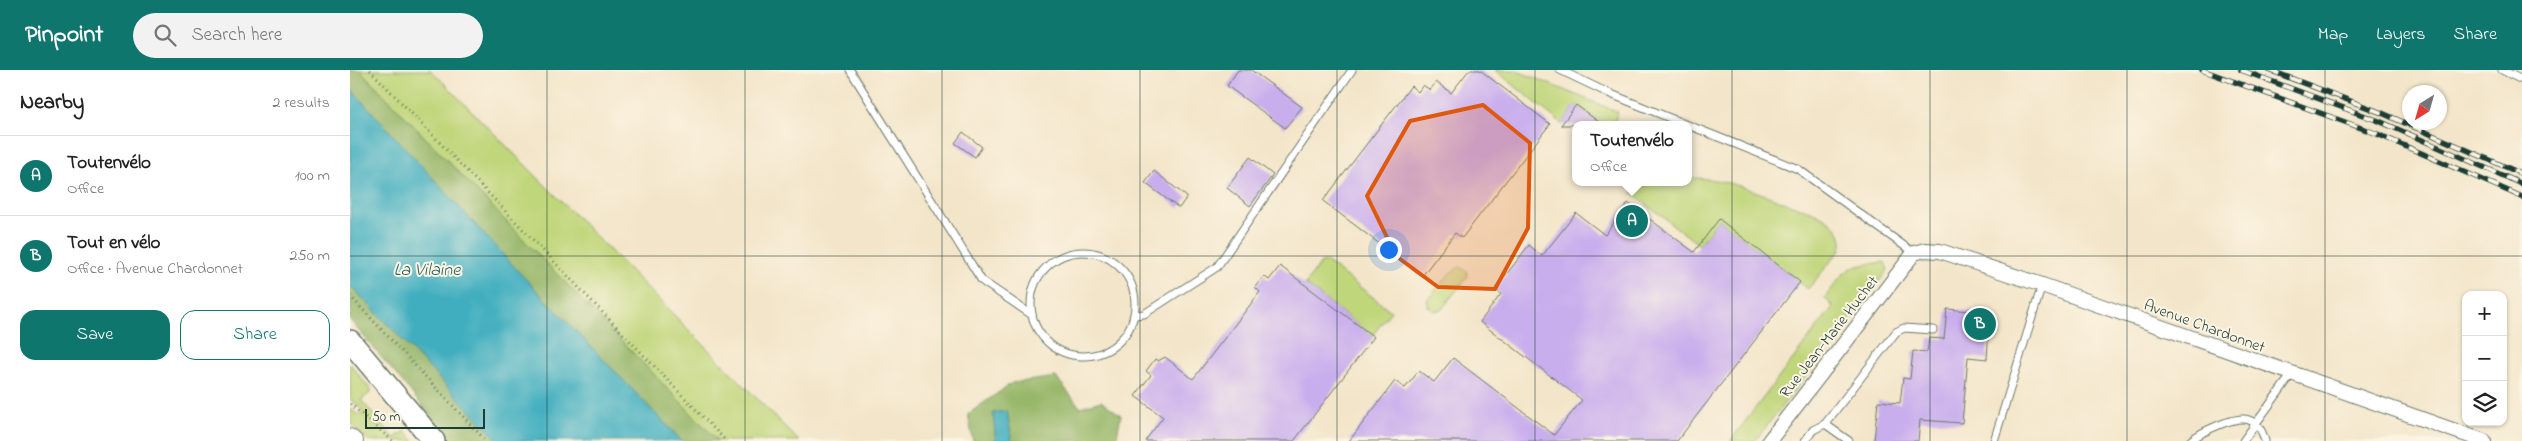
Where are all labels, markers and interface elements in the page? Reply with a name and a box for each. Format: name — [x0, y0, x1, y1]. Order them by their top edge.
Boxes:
search box — [133, 13, 483, 58]
text: Pinpoint — [25, 18, 103, 53]
icon: search — [151, 21, 179, 49]
text: Search here — [191, 22, 282, 49]
text: Map — [2318, 22, 2348, 48]
text: Layers — [2376, 22, 2426, 48]
text: Share — [2454, 22, 2497, 48]
north arrow — [2402, 85, 2447, 130]
text: Nearby — [20, 88, 84, 118]
text: 2 results — [272, 91, 330, 115]
popup — [1572, 121, 1692, 186]
text: Toutenvélo — [1590, 128, 1674, 155]
text: Toutenvélo — [67, 150, 151, 177]
text: Office — [1590, 155, 1627, 179]
text: A — [31, 164, 41, 188]
text: 100 m — [295, 164, 330, 188]
text: Office — [67, 177, 104, 201]
pin: A — [1616, 202, 1648, 240]
text: Tout en vélo — [67, 230, 161, 257]
your location — [1376, 237, 1402, 263]
text: B — [31, 244, 41, 268]
text: 250 m — [290, 244, 330, 268]
text: Office · Avenue Chardonnet — [67, 257, 243, 281]
water label: La Vilaine — [394, 258, 461, 284]
street label: Rue Jean-Marie Huchet — [1774, 270, 1885, 404]
map controls — [2462, 291, 2507, 426]
button: + — [2462, 291, 2507, 336]
street label: Avenue Chardonnet — [2140, 294, 2269, 360]
pin: B — [1964, 305, 1996, 343]
button: Save — [20, 310, 170, 360]
button: Share — [180, 310, 330, 360]
button: − — [2462, 336, 2507, 381]
button: layers — [2462, 381, 2507, 426]
scale bar — [365, 406, 485, 429]
text: 50 m — [372, 407, 400, 428]

